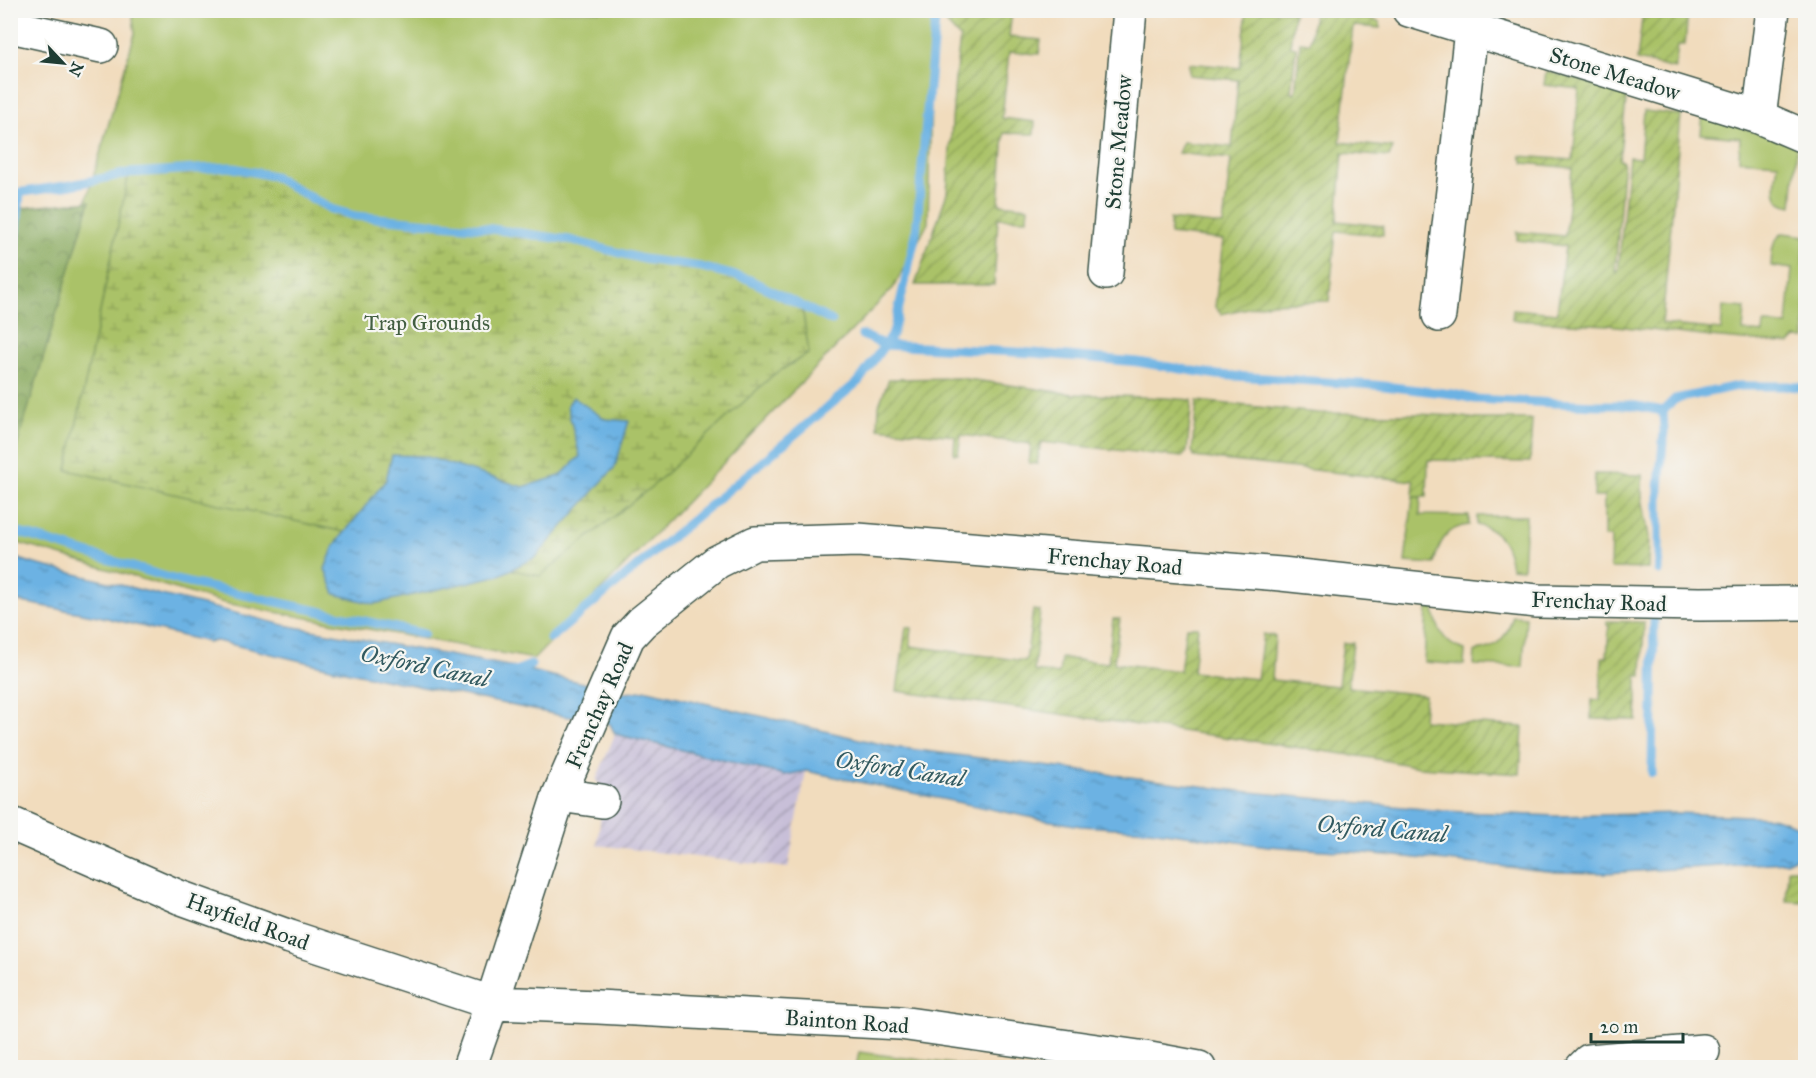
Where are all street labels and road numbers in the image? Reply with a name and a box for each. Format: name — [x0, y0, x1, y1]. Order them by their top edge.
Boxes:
street label: Stone Meadow — [1546, 41, 1684, 106]
street label: Stone Meadow — [1099, 73, 1138, 210]
street label: Frenchay Road — [1046, 542, 1184, 581]
street label: Frenchay Road — [1531, 586, 1667, 617]
street label: Frenchay Road — [560, 638, 639, 773]
street label: Hayfield Road — [183, 887, 313, 956]
street label: Bainton Road — [784, 1004, 910, 1039]

